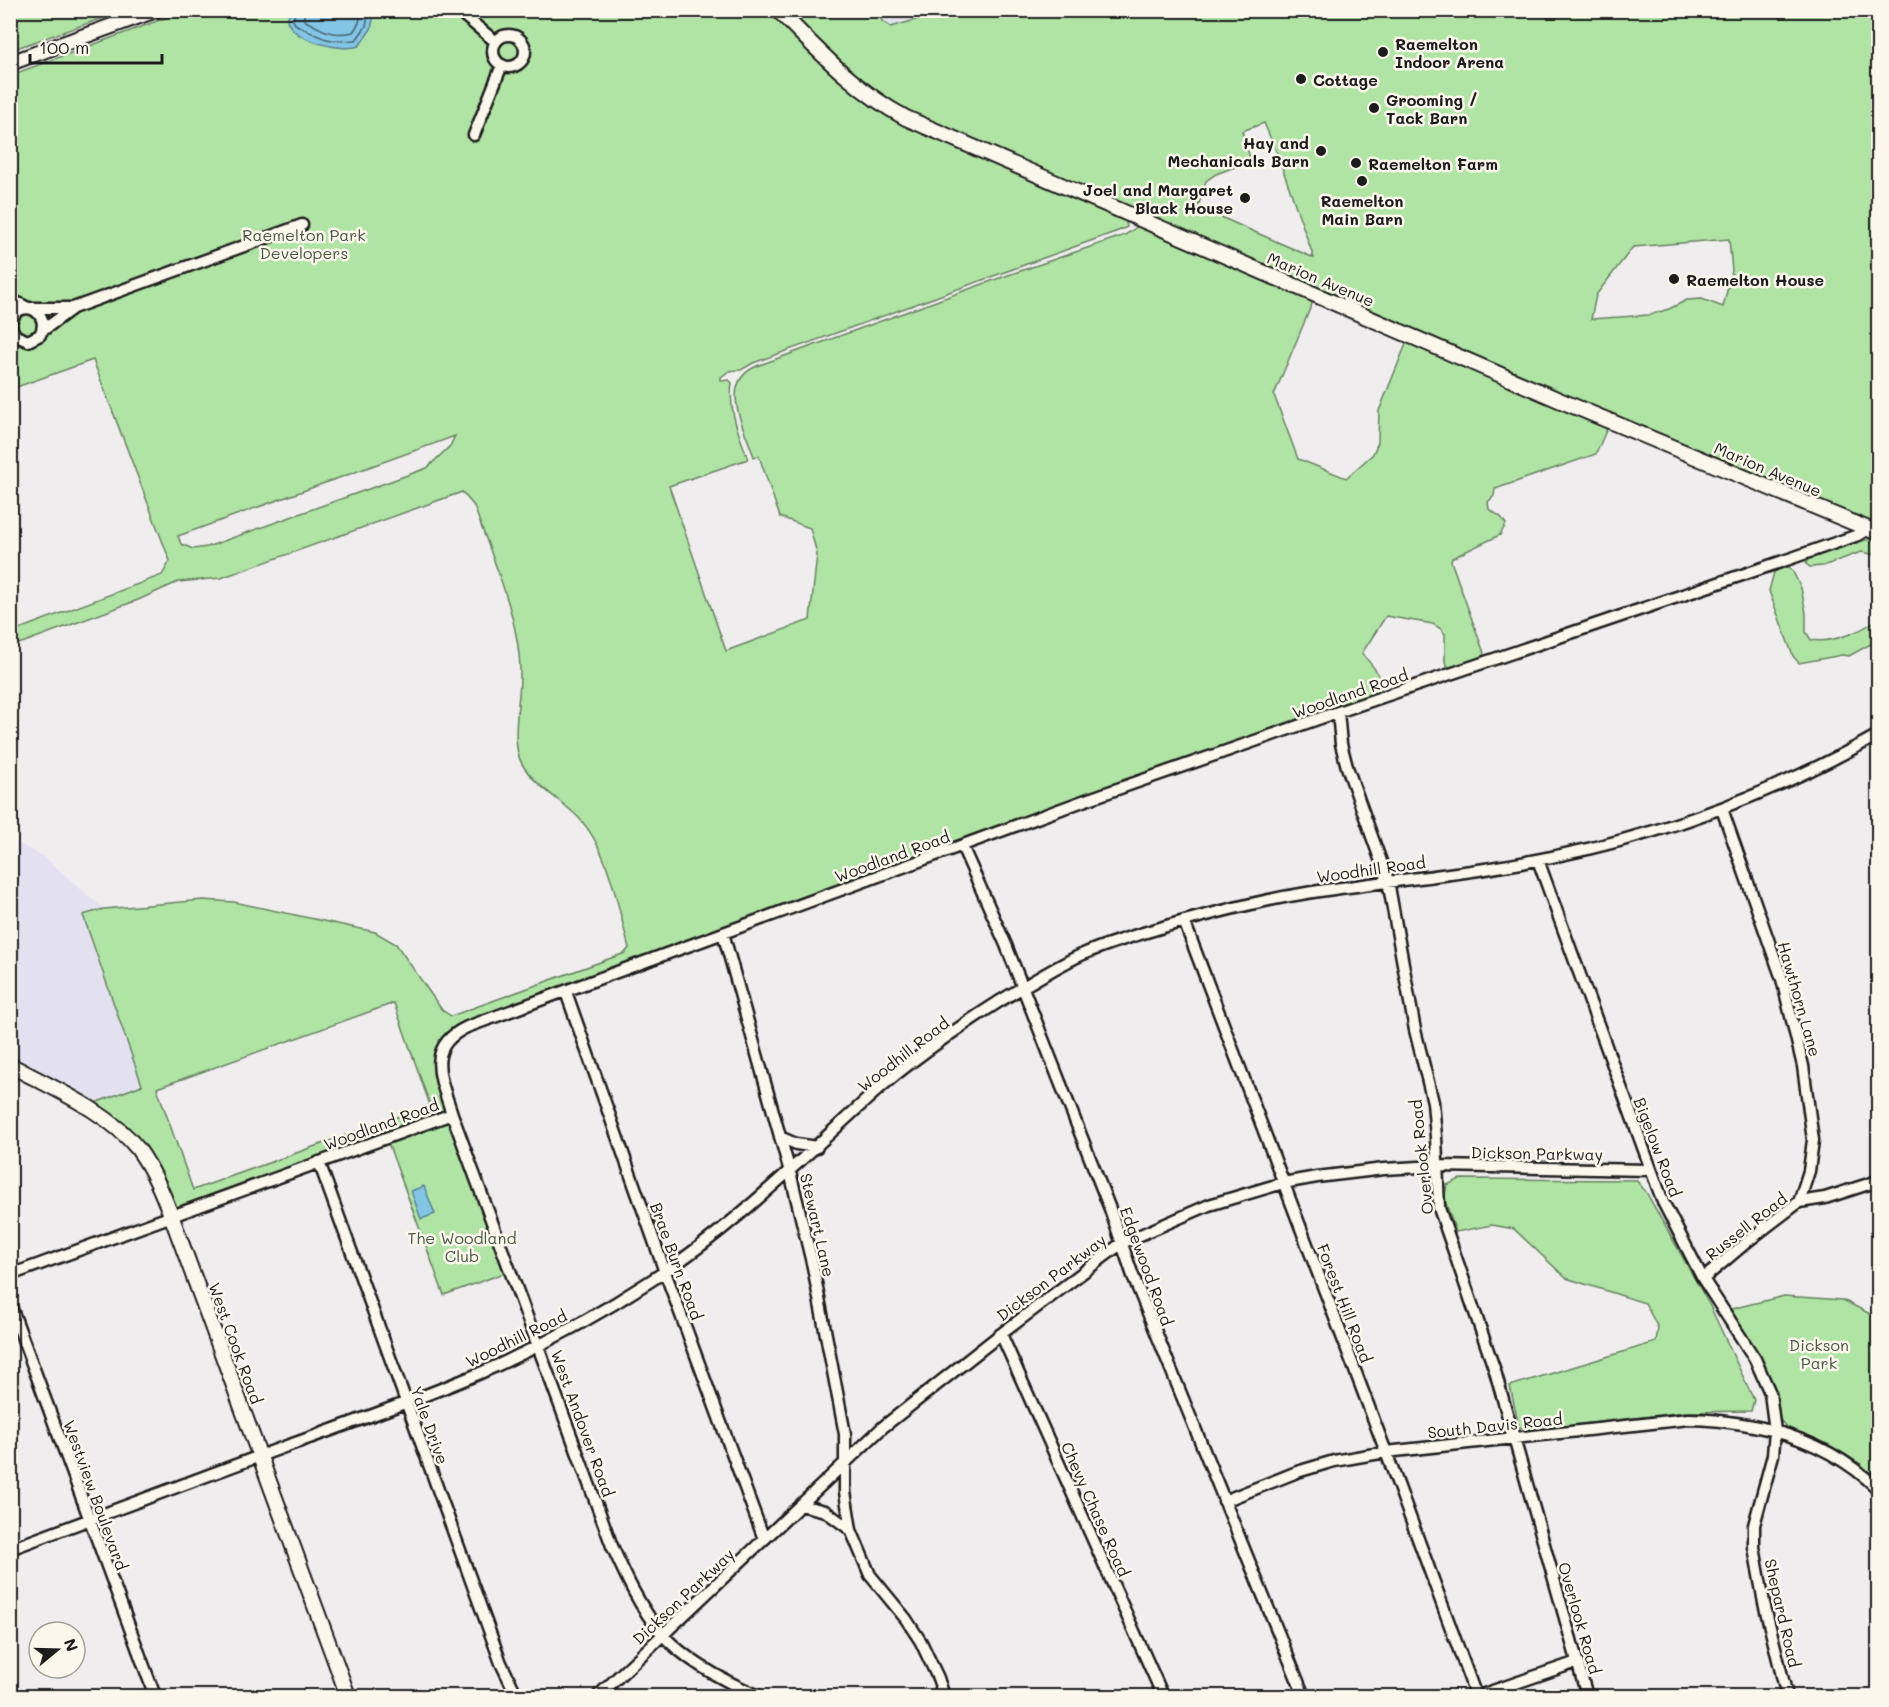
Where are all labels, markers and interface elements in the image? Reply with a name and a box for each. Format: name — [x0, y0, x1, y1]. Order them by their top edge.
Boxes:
scale bar — [30, 27, 162, 65]
place label: Raemelton Indoor Arena — [1395, 33, 1504, 72]
text: 100 m — [39, 35, 89, 59]
marker: Raemelton Indoor Arena — [1376, 45, 1390, 59]
place label: Cottage — [1313, 69, 1378, 90]
marker: Cottage — [1294, 72, 1308, 86]
place label: Grooming / Tack Barn — [1386, 89, 1478, 128]
marker: Grooming / Tack Barn — [1367, 101, 1381, 115]
place label: Hay and Mechanicals Barn — [1168, 132, 1309, 171]
marker: Hay and Mechanicals Barn — [1314, 144, 1328, 158]
place label: Raemelton Farm — [1368, 153, 1498, 174]
marker: Raemelton Farm — [1349, 156, 1363, 170]
marker: Raemelton Main Barn — [1355, 174, 1369, 188]
place label: Joel and Margaret Black House — [1083, 179, 1233, 218]
place label: Raemelton Main Barn — [1321, 190, 1404, 229]
marker: Joel and Margaret Black House — [1238, 191, 1252, 205]
park label: Raemelton Park Developers — [242, 224, 366, 263]
street label: Marion Avenue — [1264, 247, 1378, 311]
place label: Raemelton House — [1686, 269, 1824, 290]
marker: Raemelton House — [1667, 272, 1681, 286]
street label: Marion Avenue — [1711, 437, 1825, 501]
street label: Woodland Road — [1289, 663, 1411, 723]
street label: Woodland Road — [831, 825, 953, 887]
street label: Woodhill Road — [1315, 851, 1427, 887]
street label: Hawthorn Lane — [1774, 939, 1826, 1059]
street label: Woodhill Road — [853, 1012, 953, 1096]
street label: Woodland Road — [320, 1093, 442, 1155]
street label: Bigelow Road — [1629, 1094, 1687, 1200]
street label: Overlook Road — [1405, 1098, 1437, 1216]
street label: Dickson Parkway — [1471, 1141, 1603, 1165]
street label: Stewart Lane — [796, 1171, 840, 1279]
street label: Russell Road — [1701, 1188, 1791, 1264]
street label: Brae Burn Road — [646, 1199, 708, 1323]
street label: Edgewood Road — [1116, 1204, 1178, 1328]
park label: The Woodland Club — [407, 1227, 517, 1266]
street label: Dickson Parkway — [992, 1229, 1110, 1325]
street label: Forest Hill Road — [1313, 1241, 1377, 1365]
street label: West Cook Road — [204, 1279, 268, 1407]
street label: Woodhill Road — [462, 1304, 570, 1372]
park label: Dickson Park — [1789, 1334, 1849, 1373]
street label: West Andover Road — [547, 1347, 619, 1499]
street label: Yale Drive — [406, 1383, 454, 1467]
street label: South Davis Road — [1427, 1407, 1563, 1443]
street label: Westview Boulevard — [59, 1417, 133, 1573]
street label: Chevy Chase Road — [1057, 1438, 1135, 1580]
street label: Dickson Parkway — [628, 1543, 738, 1649]
street label: Shepard Road — [1760, 1557, 1806, 1669]
street label: Overlook Road — [1554, 1560, 1606, 1676]
north arrow — [27, 1620, 87, 1680]
text: N — [60, 1636, 84, 1654]

